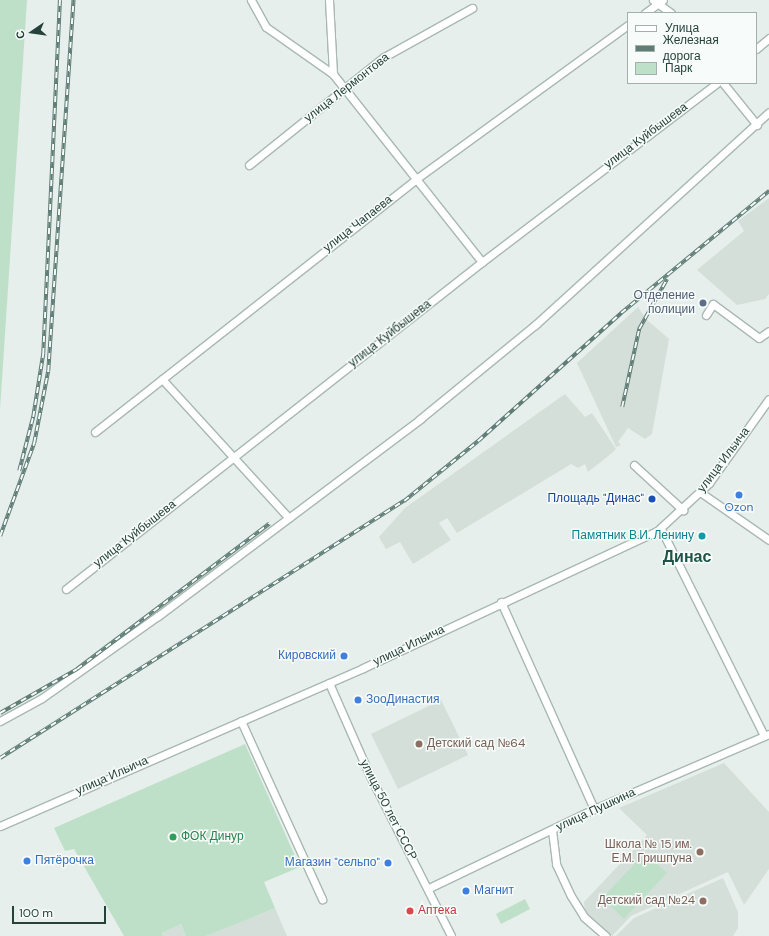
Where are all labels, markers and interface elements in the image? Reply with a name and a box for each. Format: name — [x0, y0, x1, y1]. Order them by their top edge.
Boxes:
north arrow — [12, 12, 52, 52]
legend — [627, 12, 757, 84]
text: Улица — [665, 20, 699, 36]
text: С — [13, 29, 28, 40]
text: Железная дорога — [663, 32, 719, 64]
street label: улица Лермонтова — [302, 50, 392, 126]
text: Парк — [665, 60, 692, 76]
street label: улица Куйбышева — [602, 100, 690, 172]
street label: улица Чапаева — [321, 193, 395, 255]
place label: Отделение полиции — [634, 289, 695, 317]
street label: улица Куйбышева — [346, 297, 434, 371]
marker: Отделение полиции — [698, 298, 708, 308]
street label: улица Ильича — [695, 425, 753, 495]
marker: Ozon — [734, 490, 744, 500]
place label: Площадь "Динас" — [547, 492, 644, 506]
marker: Площадь "Динас" — [647, 494, 657, 504]
street label: улица Куйбышева — [91, 497, 179, 571]
place label: Ozon — [725, 501, 753, 515]
place label: Памятник В.И. Ленину — [572, 529, 694, 543]
marker: Памятник В.И. Ленину — [697, 531, 707, 541]
district label: Динас — [663, 547, 711, 567]
street label: улица Ильича — [371, 623, 447, 669]
place label: Кировский — [278, 649, 336, 663]
marker: Кировский — [339, 651, 349, 661]
place label: ЗооДинастия — [366, 693, 439, 707]
marker: ЗооДинастия — [353, 695, 363, 705]
place label: Детский сад №64 — [427, 737, 525, 751]
marker: Детский сад №64 — [414, 739, 424, 749]
street label: улица Ильича — [74, 754, 150, 798]
street label: улица 50 лет СССР — [356, 757, 420, 863]
street label: улица Пушкина — [554, 785, 638, 835]
place label: ФОК Динур — [181, 830, 244, 844]
marker: ФОК Динур — [168, 832, 178, 842]
place label: Школа № 15 им. Е.М. Гришпуна — [605, 838, 692, 866]
marker: Школа № 15 им. Е.М. Гришпуна — [695, 847, 705, 857]
place label: Пятёрочка — [35, 854, 94, 868]
marker: Пятёрочка — [22, 856, 32, 866]
place label: Магазин "сельпо" — [285, 856, 380, 870]
marker: Магазин "сельпо" — [383, 858, 393, 868]
place label: Магнит — [474, 884, 514, 898]
marker: Магнит — [461, 886, 471, 896]
place label: Детский сад №24 — [598, 894, 695, 908]
marker: Детский сад №24 — [698, 896, 708, 906]
scale bar — [14, 898, 108, 924]
place label: Аптека — [418, 904, 457, 918]
text: 100 m — [19, 905, 53, 921]
marker: Аптека — [405, 906, 415, 916]

